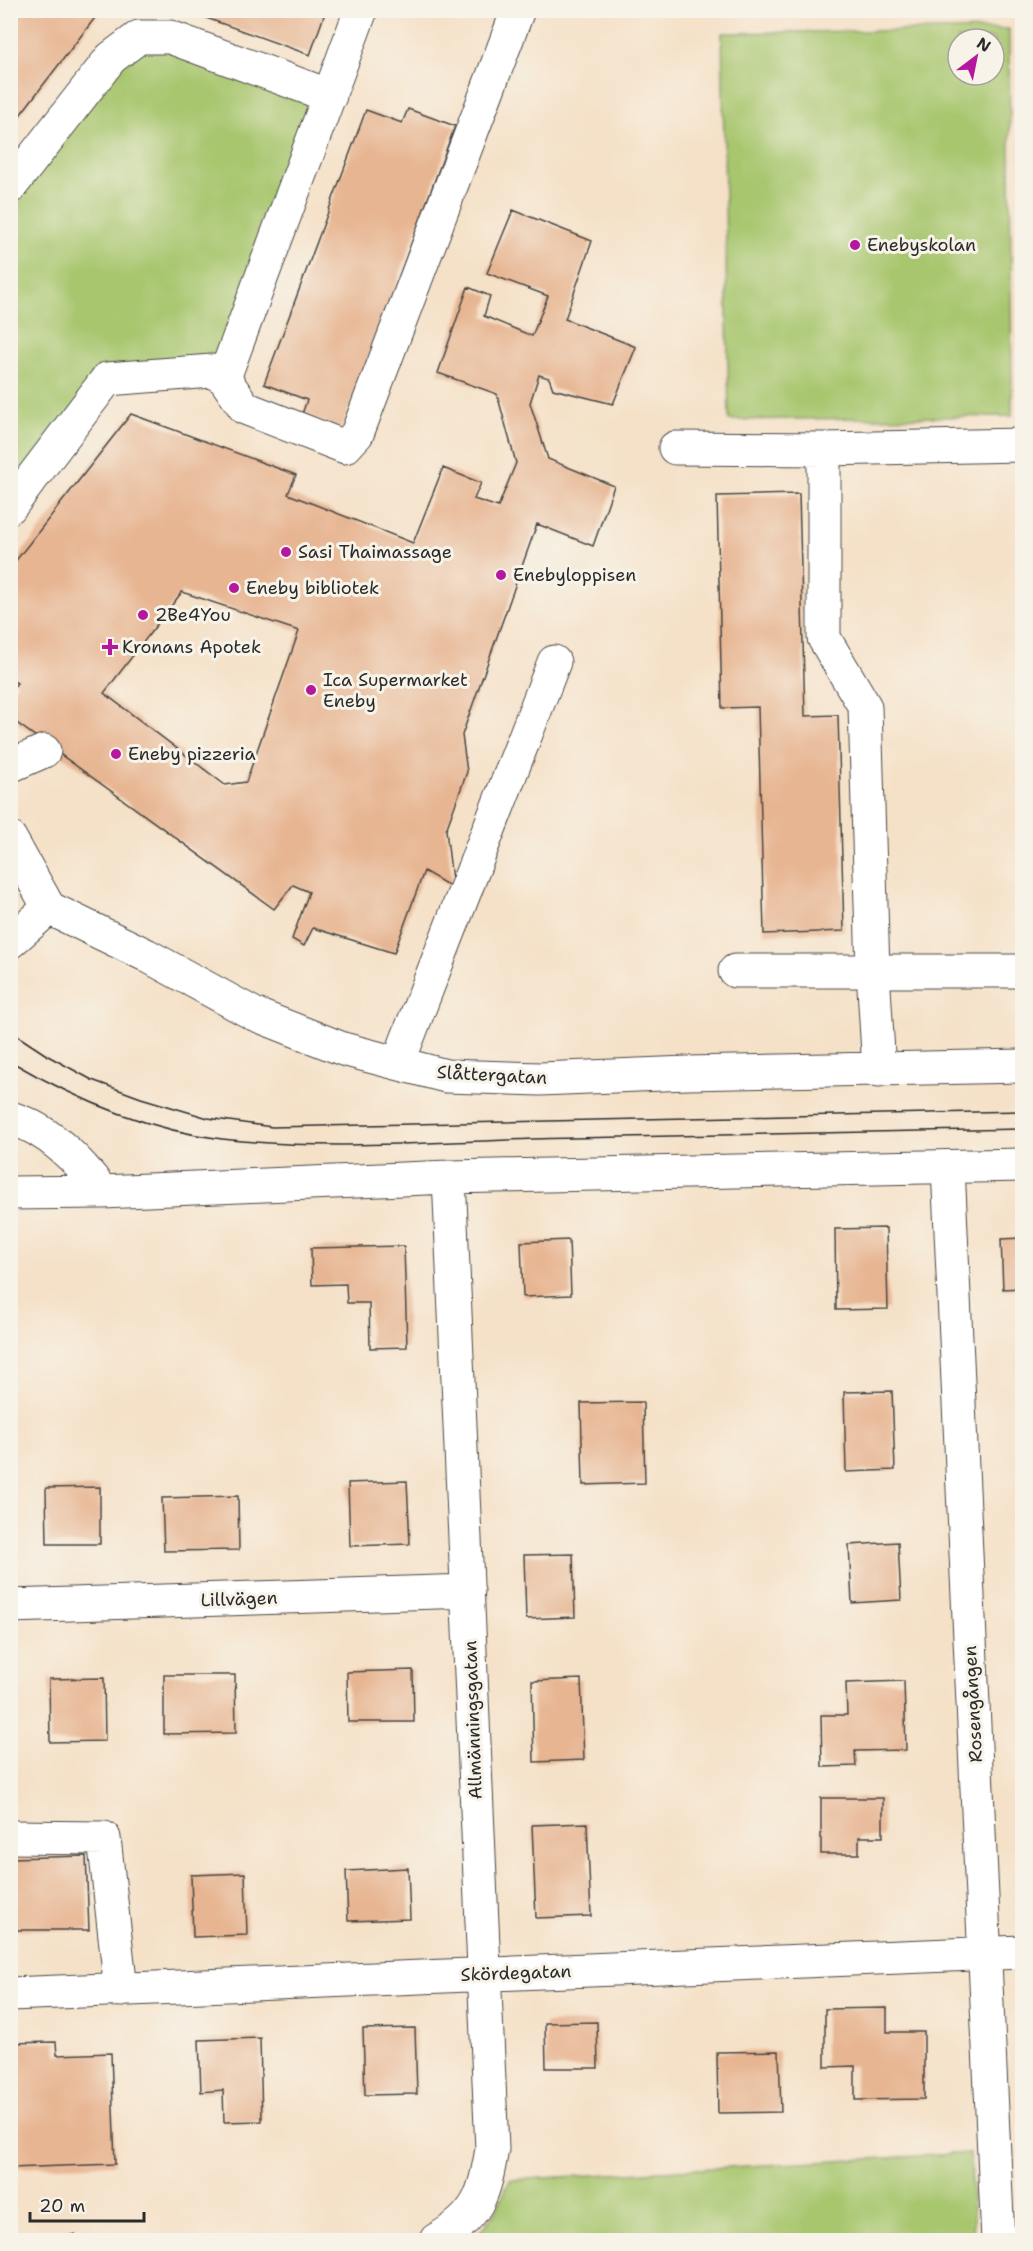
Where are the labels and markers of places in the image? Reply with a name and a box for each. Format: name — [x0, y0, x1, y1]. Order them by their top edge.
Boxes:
place label: Enebyskolan — [867, 233, 976, 257]
marker: Enebyskolan — [848, 238, 862, 252]
place label: Sasi Thaimassage — [298, 540, 452, 564]
marker: Sasi Thaimassage — [279, 545, 293, 559]
place label: Enebyloppisen — [513, 563, 636, 587]
marker: Enebyloppisen — [494, 568, 508, 582]
place label: Eneby bibliotek — [246, 576, 379, 600]
marker: Eneby bibliotek — [227, 581, 241, 595]
place label: 2Be4You — [155, 603, 231, 627]
marker: 2Be4You — [136, 608, 150, 622]
place label: Kronans Apotek — [122, 635, 261, 659]
marker: Kronans Apotek — [103, 640, 117, 654]
place label: Ica Supermarket Eneby — [323, 668, 468, 713]
marker: Ica Supermarket Eneby — [304, 683, 318, 697]
place label: Eneby pizzeria — [128, 742, 256, 766]
marker: Eneby pizzeria — [109, 747, 123, 761]

